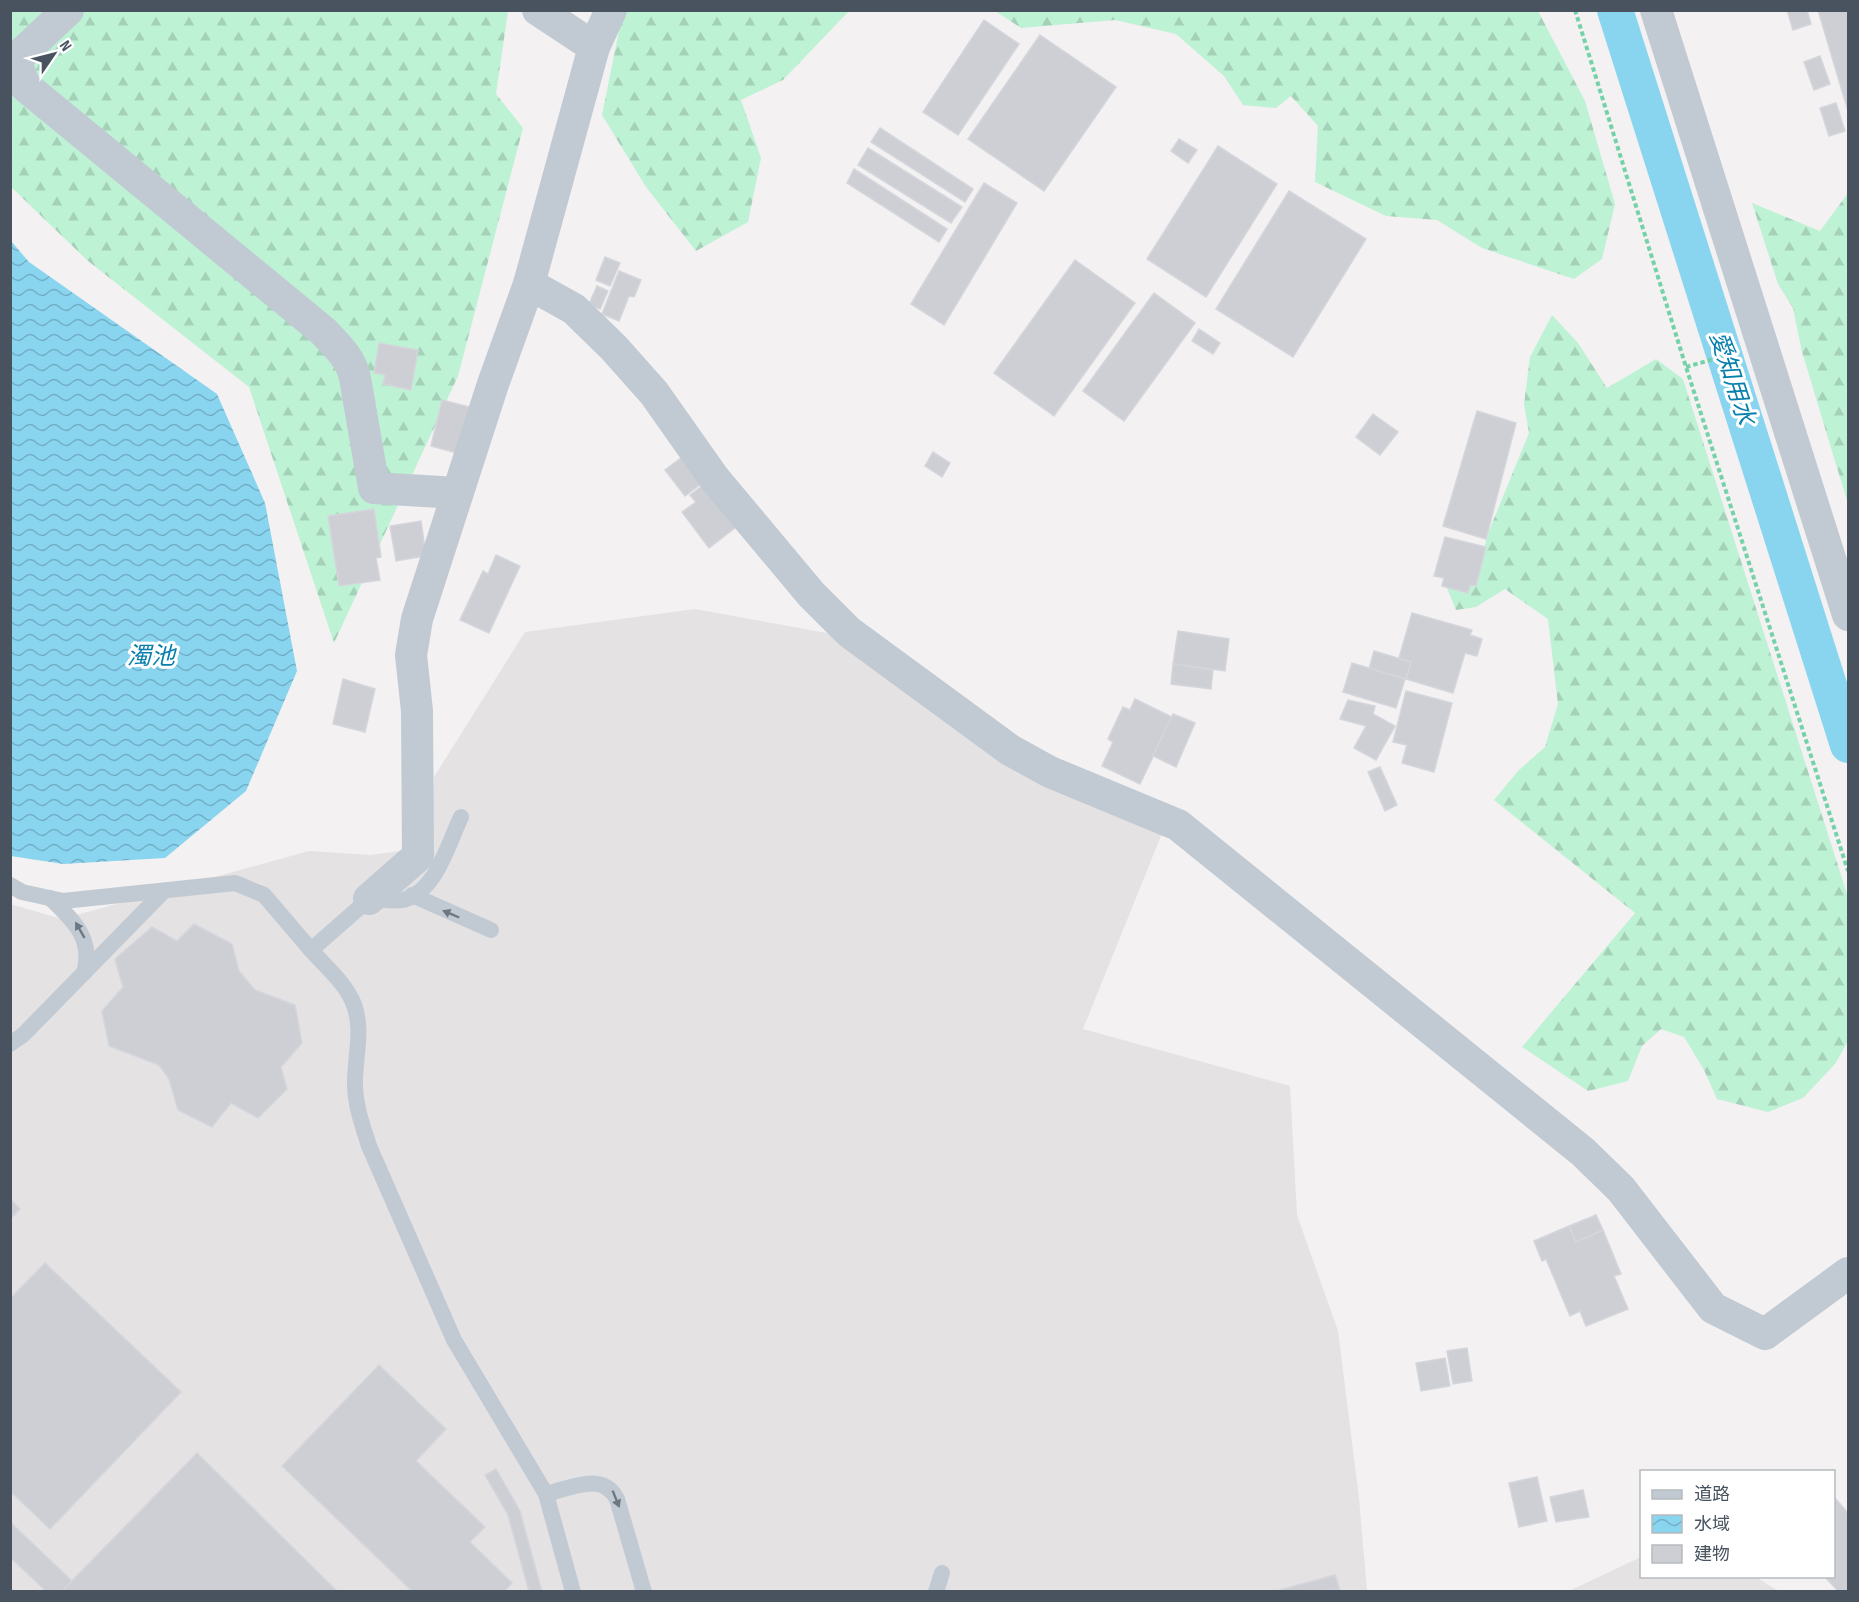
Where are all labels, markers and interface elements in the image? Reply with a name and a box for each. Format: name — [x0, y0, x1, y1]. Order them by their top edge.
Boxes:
north arrow — [24, 24, 84, 84]
text: N — [55, 37, 75, 55]
water label: 愛知用水 — [1703, 328, 1762, 431]
water label: 濁池 — [127, 642, 177, 671]
one-way arrow — [442, 908, 460, 918]
one-way arrow — [75, 922, 85, 939]
legend — [1640, 1470, 1835, 1578]
text: 道路 — [1694, 1484, 1730, 1505]
one-way arrow — [612, 1490, 621, 1508]
text: 水域 — [1694, 1514, 1730, 1535]
text: 建物 — [1694, 1544, 1730, 1565]

